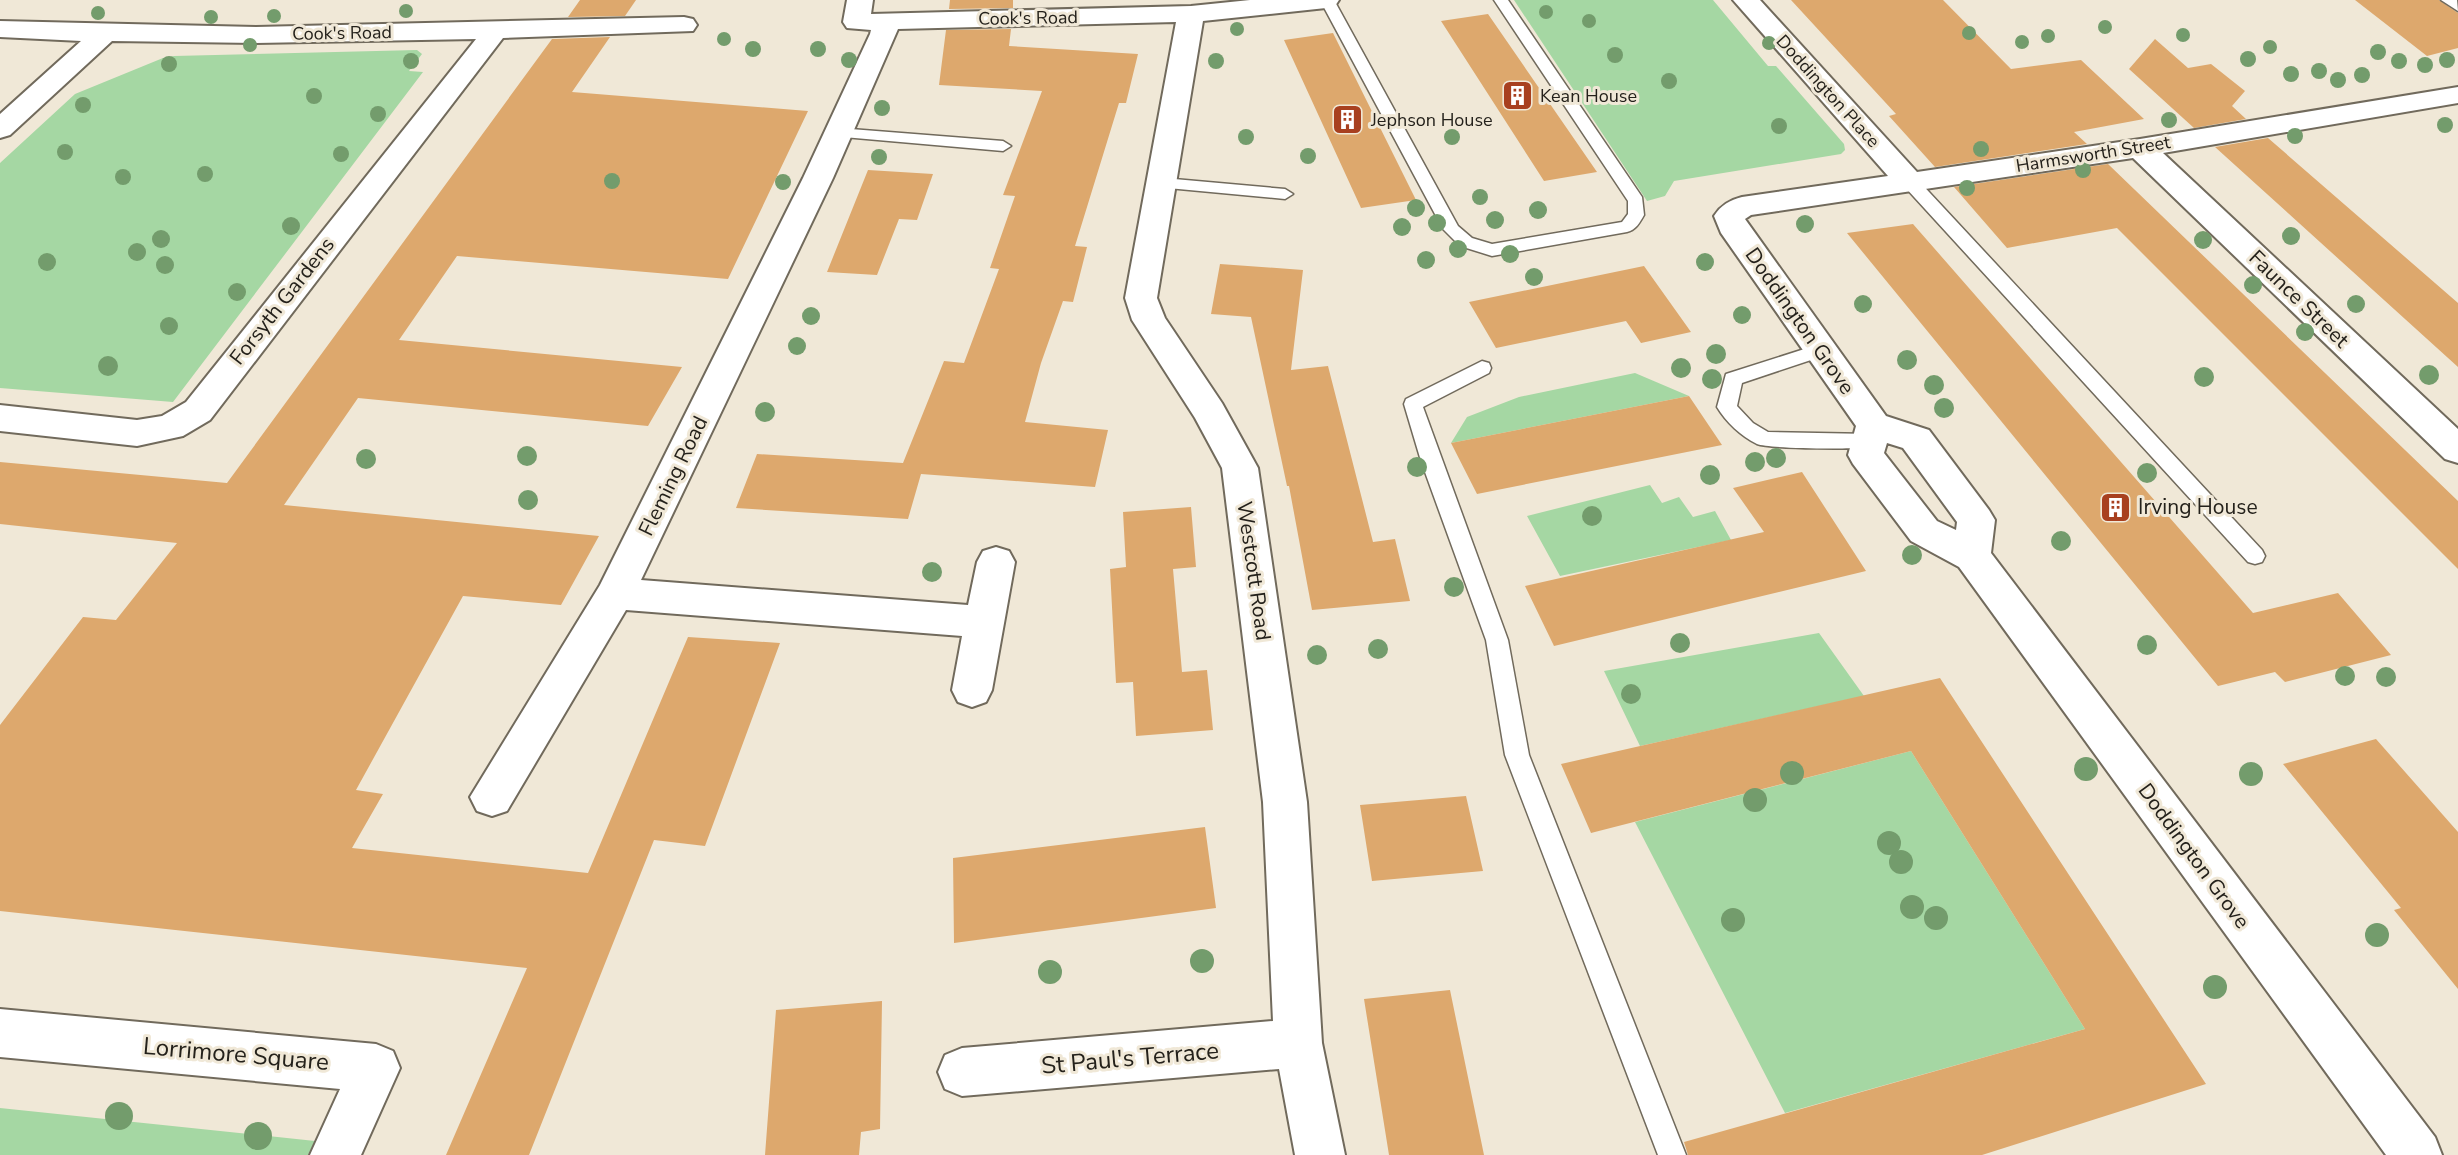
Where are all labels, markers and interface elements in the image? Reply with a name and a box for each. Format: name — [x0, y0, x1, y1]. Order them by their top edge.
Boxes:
street label: Cook's Road — [978, 5, 1078, 31]
street label: Cook's Road — [292, 20, 392, 46]
street label: Doddington Place — [1771, 29, 1885, 153]
building icon: Kean House — [1500, 79, 1534, 113]
place label: Kean House — [1540, 84, 1637, 108]
building icon: Jephson House — [1331, 103, 1365, 137]
place label: Jephson House — [1370, 108, 1493, 132]
street label: Harmsworth Street — [2014, 130, 2172, 178]
street label: Forsyth Gardens — [223, 231, 341, 371]
street label: Doddington Grove — [1739, 242, 1861, 400]
street label: Faunce Street — [2243, 244, 2356, 354]
street label: Fleming Road — [632, 411, 714, 541]
building icon: Irving House — [2098, 490, 2132, 524]
place label: Irving House — [2138, 493, 2258, 521]
street label: Westcott Road — [1230, 500, 1278, 642]
street label: Doddington Grove — [2132, 778, 2256, 934]
street label: Lorrimore Square — [142, 1030, 330, 1078]
street label: St Paul's Terrace — [1040, 1034, 1220, 1082]

